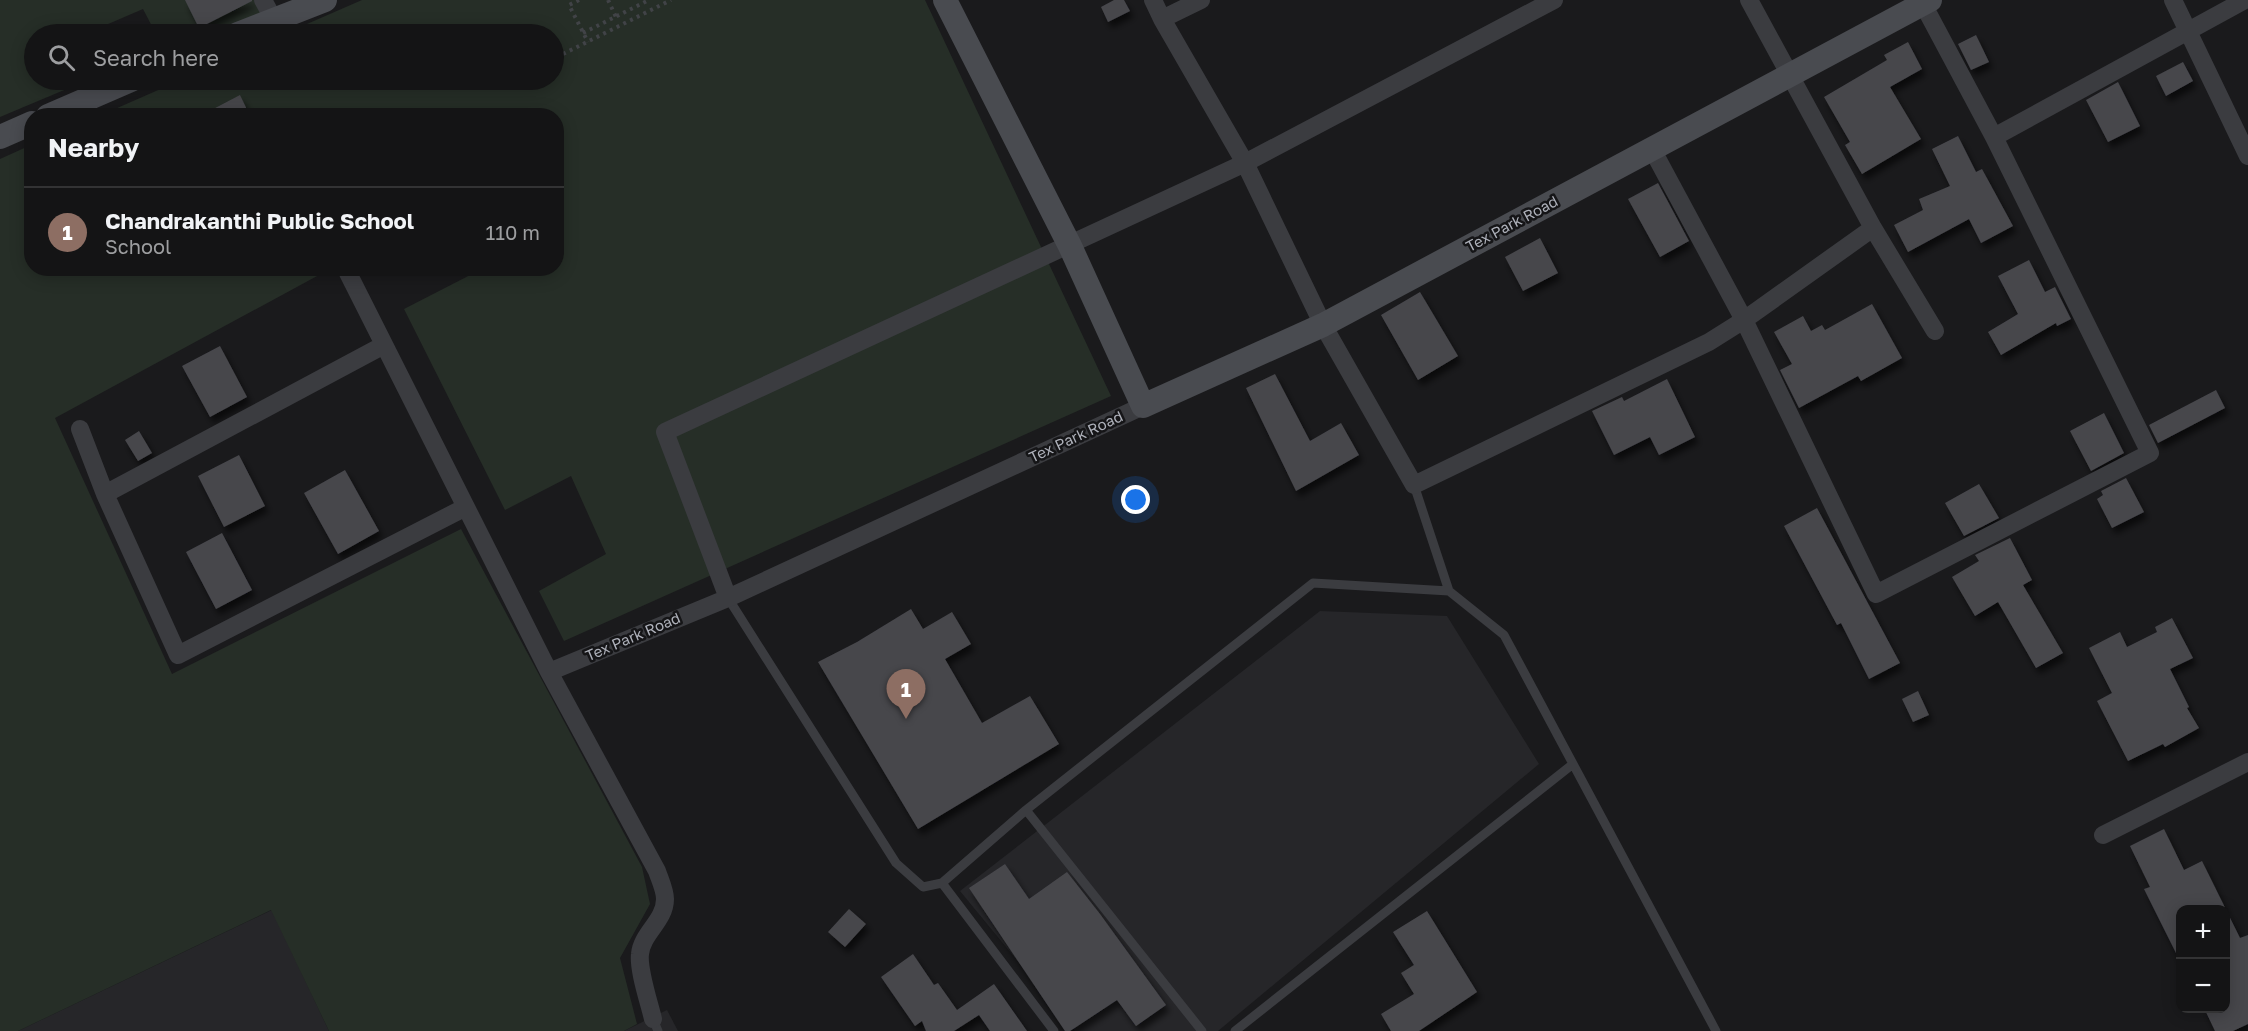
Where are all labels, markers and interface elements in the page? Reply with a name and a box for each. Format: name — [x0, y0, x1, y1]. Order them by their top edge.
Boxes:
search box — [24, 24, 564, 90]
icon: search — [45, 41, 78, 74]
text: Search here — [93, 44, 219, 71]
text: Nearby — [48, 132, 139, 163]
street label: Tex Park Road — [1463, 191, 1560, 255]
text: Chandrakanthi Public School — [105, 207, 414, 234]
text: 1 — [62, 220, 73, 244]
text: 110 m — [486, 220, 540, 244]
text: School — [105, 234, 171, 258]
street label: Tex Park Road — [1026, 407, 1125, 466]
your location — [1121, 485, 1150, 514]
street label: Tex Park Road — [582, 608, 683, 664]
pin: 1 — [886, 670, 926, 719]
map controls — [2176, 905, 2230, 1013]
button: + — [2176, 905, 2230, 959]
button: − — [2176, 959, 2230, 1013]

